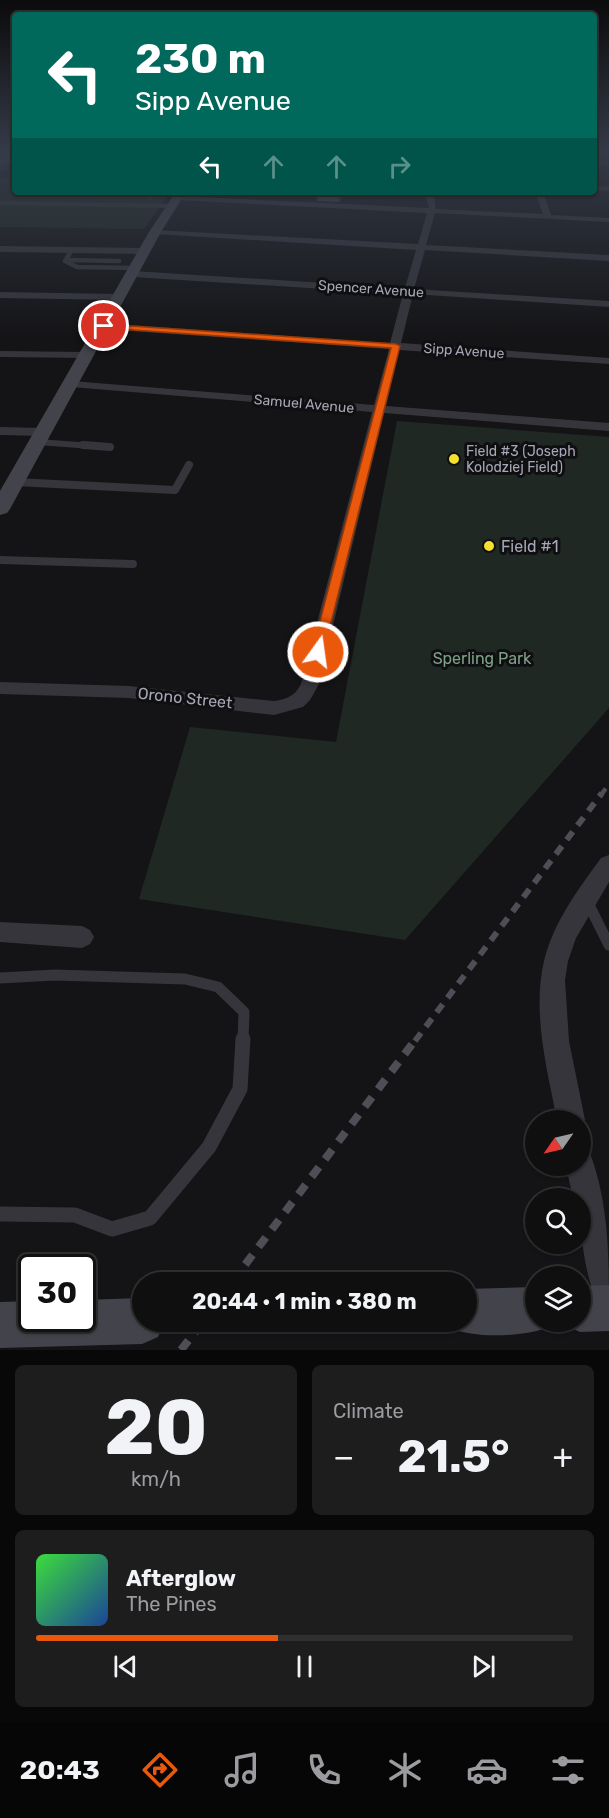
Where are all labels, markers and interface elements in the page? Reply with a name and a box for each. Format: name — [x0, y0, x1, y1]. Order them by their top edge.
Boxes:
text: 230 m — [135, 34, 266, 84]
icon: left — [36, 36, 114, 114]
text: Sipp Avenue — [135, 85, 291, 117]
icon: left — [194, 150, 227, 183]
icon: ahead — [257, 150, 290, 183]
icon: ahead — [320, 150, 353, 183]
icon: right — [383, 150, 416, 183]
street label: Spencer Avenue — [318, 277, 425, 301]
pin — [78, 300, 129, 351]
icon: arrive — [87, 309, 120, 342]
street label: Sipp Avenue — [423, 340, 505, 362]
street label: Samuel Avenue — [253, 391, 355, 417]
place label: Field #3 (Joseph Kolodziej Field) — [466, 443, 576, 476]
marker: Field #3 (Joseph Kolodziej Field) — [447, 452, 461, 466]
place label: Field #1 — [501, 537, 559, 556]
marker: Field #1 — [482, 539, 496, 553]
position arrow — [286, 620, 350, 684]
park label: Sperling Park — [433, 649, 532, 668]
street label: Orono Street — [137, 684, 233, 712]
north arrow — [525, 1110, 591, 1176]
map controls — [525, 1110, 591, 1332]
button: search — [525, 1188, 591, 1254]
speed limit sign: 30 — [18, 1254, 96, 1332]
button: layers — [525, 1266, 591, 1332]
text: 20:44 · 1 min · 380 m — [192, 1288, 417, 1315]
text: 20 — [104, 1381, 208, 1474]
text: Climate — [333, 1399, 404, 1423]
text: 21.5° — [397, 1430, 509, 1483]
text: − — [333, 1437, 354, 1476]
text: + — [552, 1437, 573, 1476]
text: km/h — [131, 1467, 181, 1491]
text: Afterglow — [126, 1565, 236, 1592]
text: The Pines — [126, 1592, 217, 1616]
icon: previous — [109, 1650, 142, 1683]
icon: pause — [288, 1650, 321, 1683]
icon: next — [467, 1650, 500, 1683]
icon: directions — [139, 1749, 181, 1791]
icon: music — [221, 1749, 263, 1791]
icon: phone — [303, 1749, 345, 1791]
icon: climate — [384, 1749, 426, 1791]
icon: car — [466, 1749, 508, 1791]
icon: filters — [547, 1749, 589, 1791]
text: 20:43 — [20, 1754, 100, 1786]

